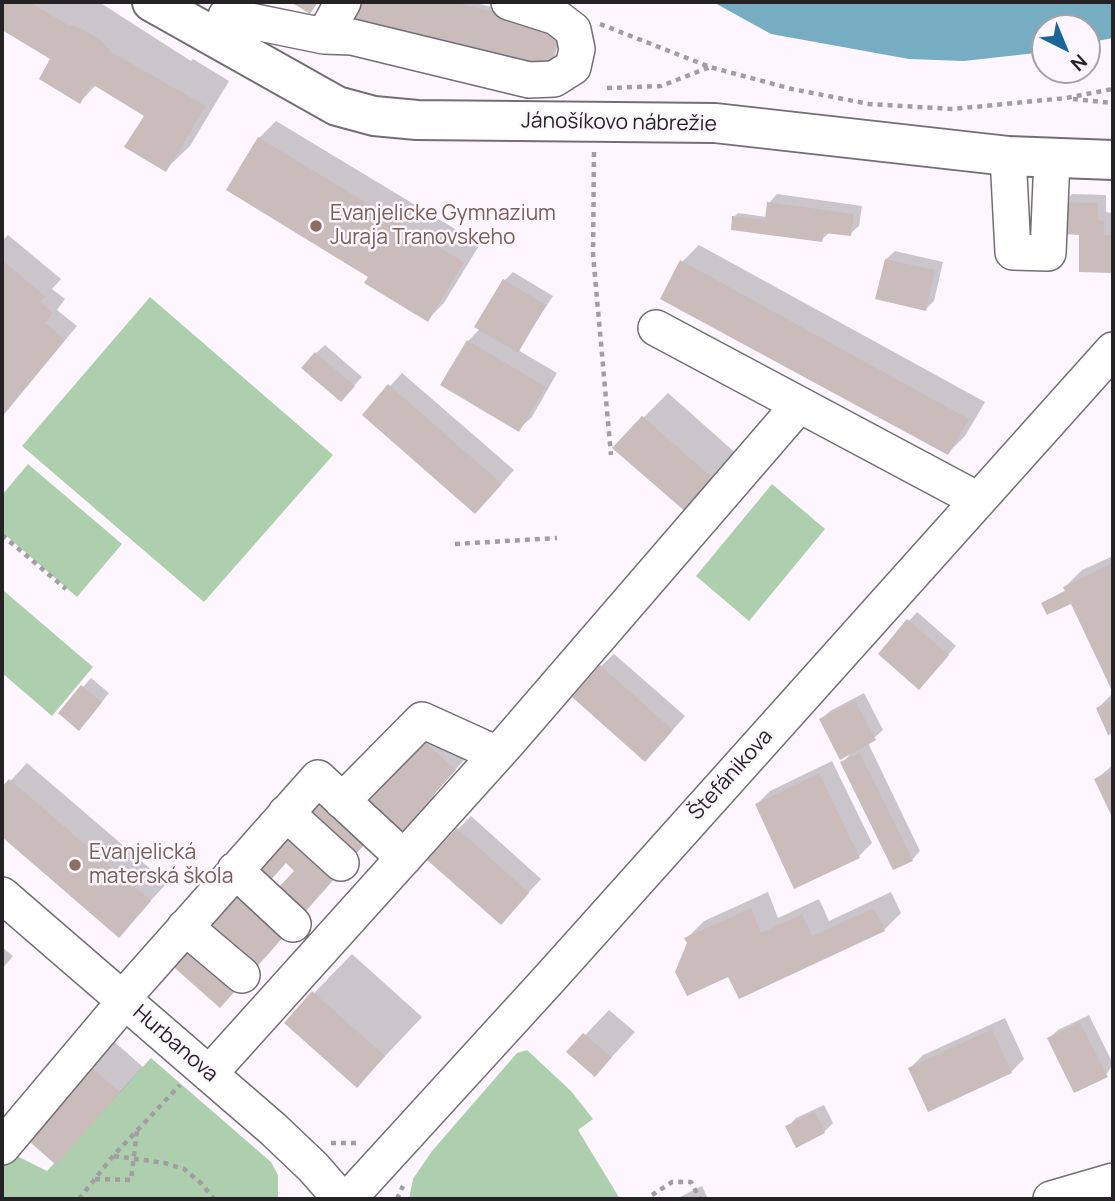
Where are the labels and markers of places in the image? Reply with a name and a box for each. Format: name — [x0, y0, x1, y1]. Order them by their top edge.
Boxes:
place label: Evanjelicke Gymnazium Juraja Tranovskeho — [330, 201, 556, 251]
marker: Evanjelicke Gymnazium Juraja Tranovskeho — [308, 218, 324, 234]
place label: Evanjelická materská škola — [89, 840, 233, 890]
marker: Evanjelická materská škola — [67, 857, 83, 873]

